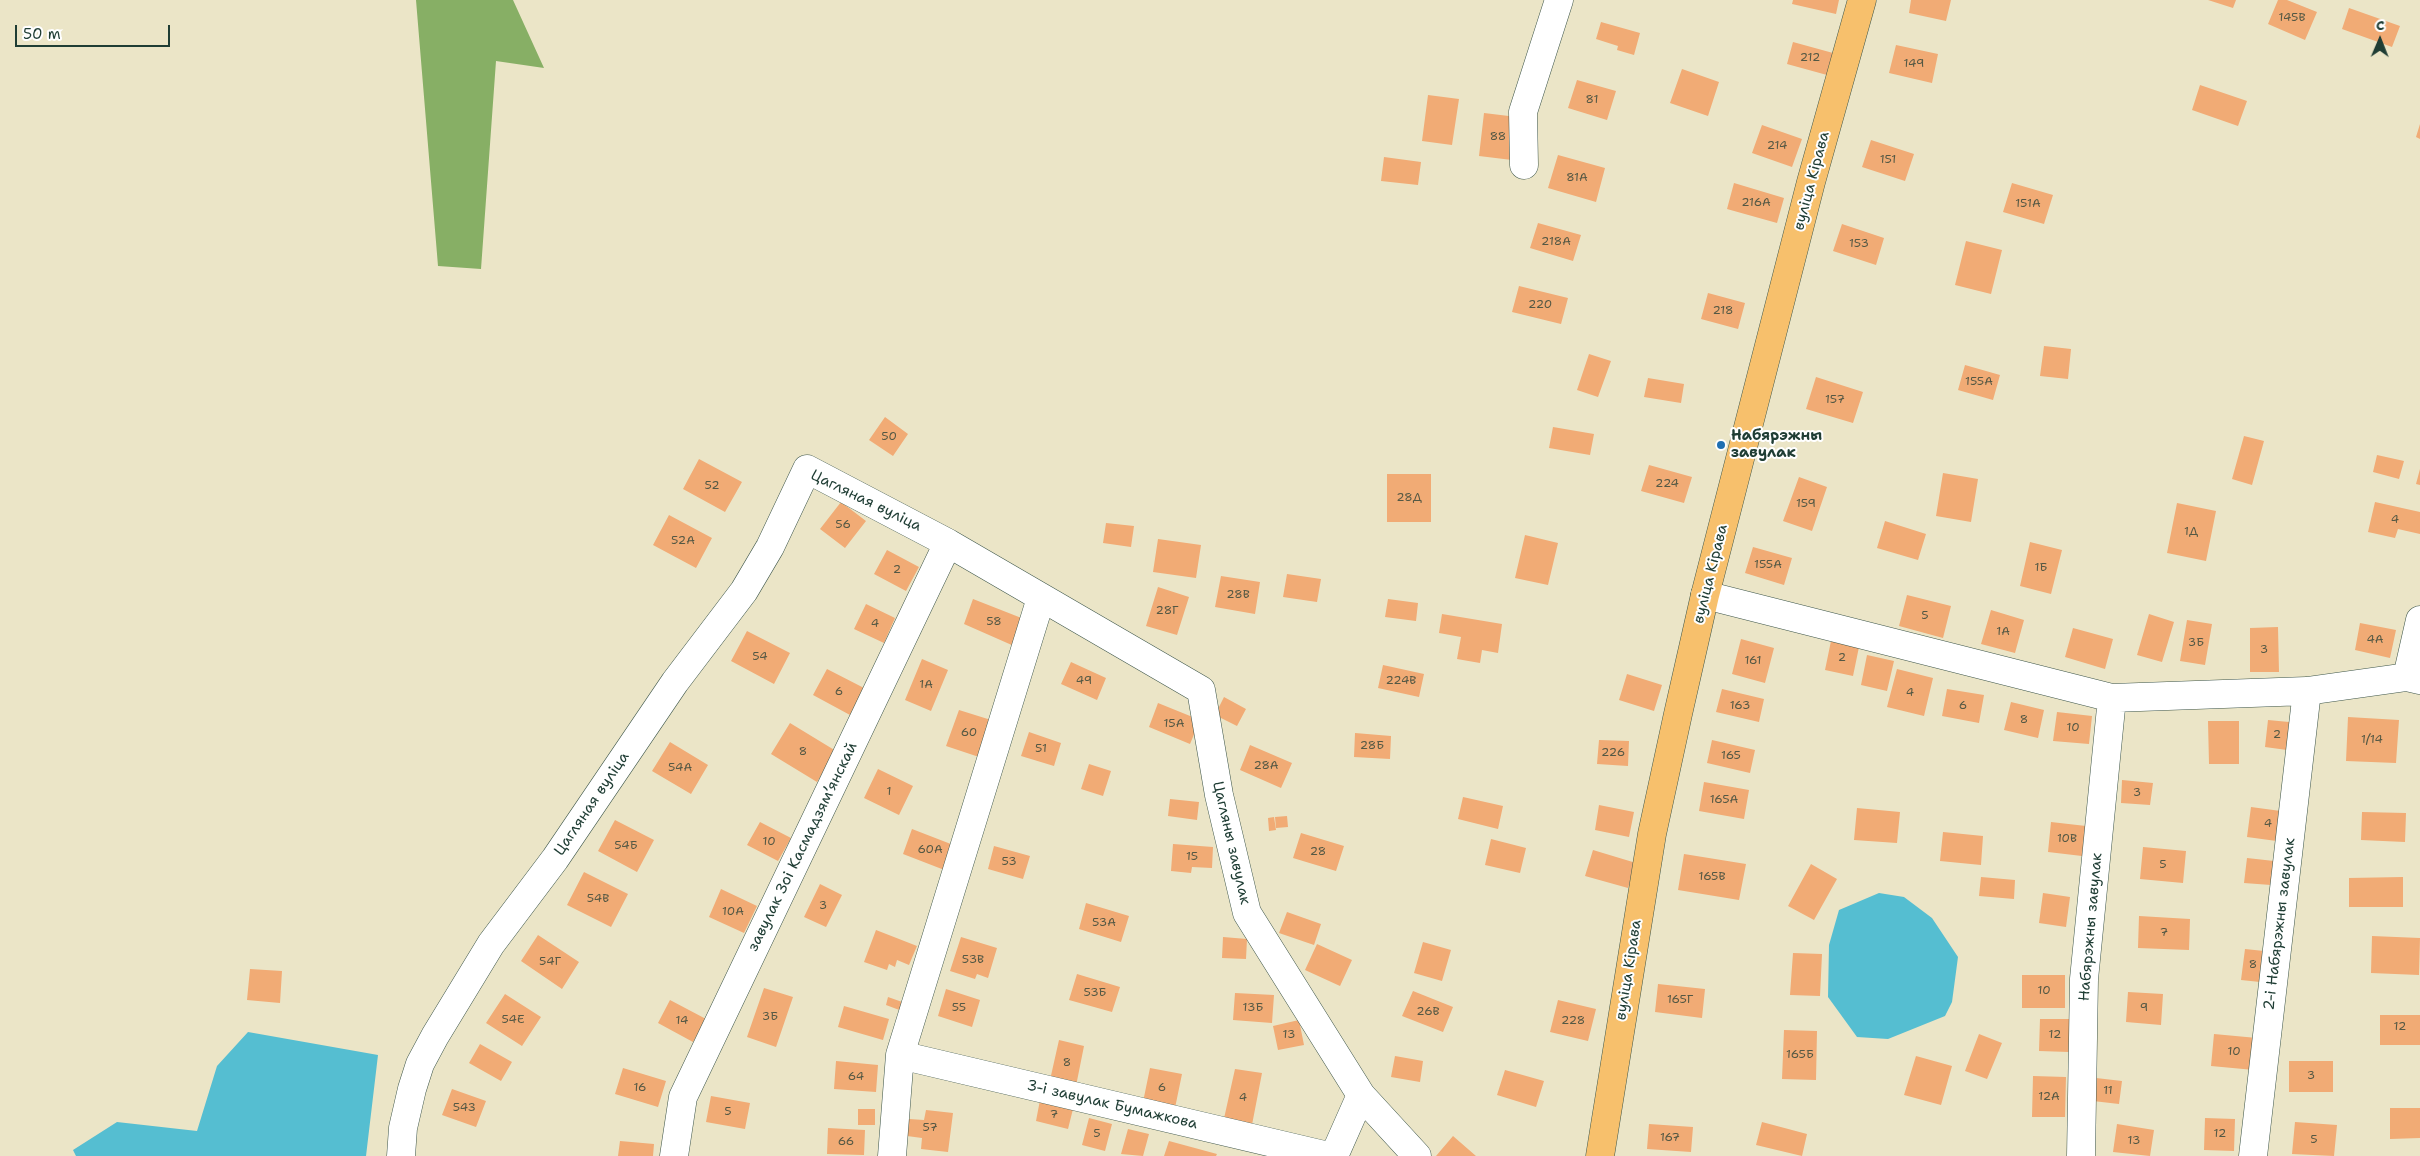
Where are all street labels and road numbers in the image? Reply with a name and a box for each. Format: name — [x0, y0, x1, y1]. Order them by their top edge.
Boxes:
street label: вуліца Кірава — [1790, 130, 1834, 232]
street label: Цагляная вуліца — [808, 466, 924, 536]
street label: вуліца Кірава — [1690, 523, 1732, 625]
street label: завулак Зоі Касмадзямʼянскай — [744, 740, 862, 954]
street label: Цагляная вуліца — [551, 749, 633, 859]
street label: Цагляны завулак — [1208, 780, 1254, 906]
street label: 2-і Набярэжны завулак — [2260, 837, 2300, 1011]
street label: Набярэжны завулак — [2076, 852, 2106, 1002]
street label: вуліца Кірава — [1612, 919, 1646, 1021]
street label: 3-і завулак Бумажкова — [1025, 1077, 1199, 1133]

